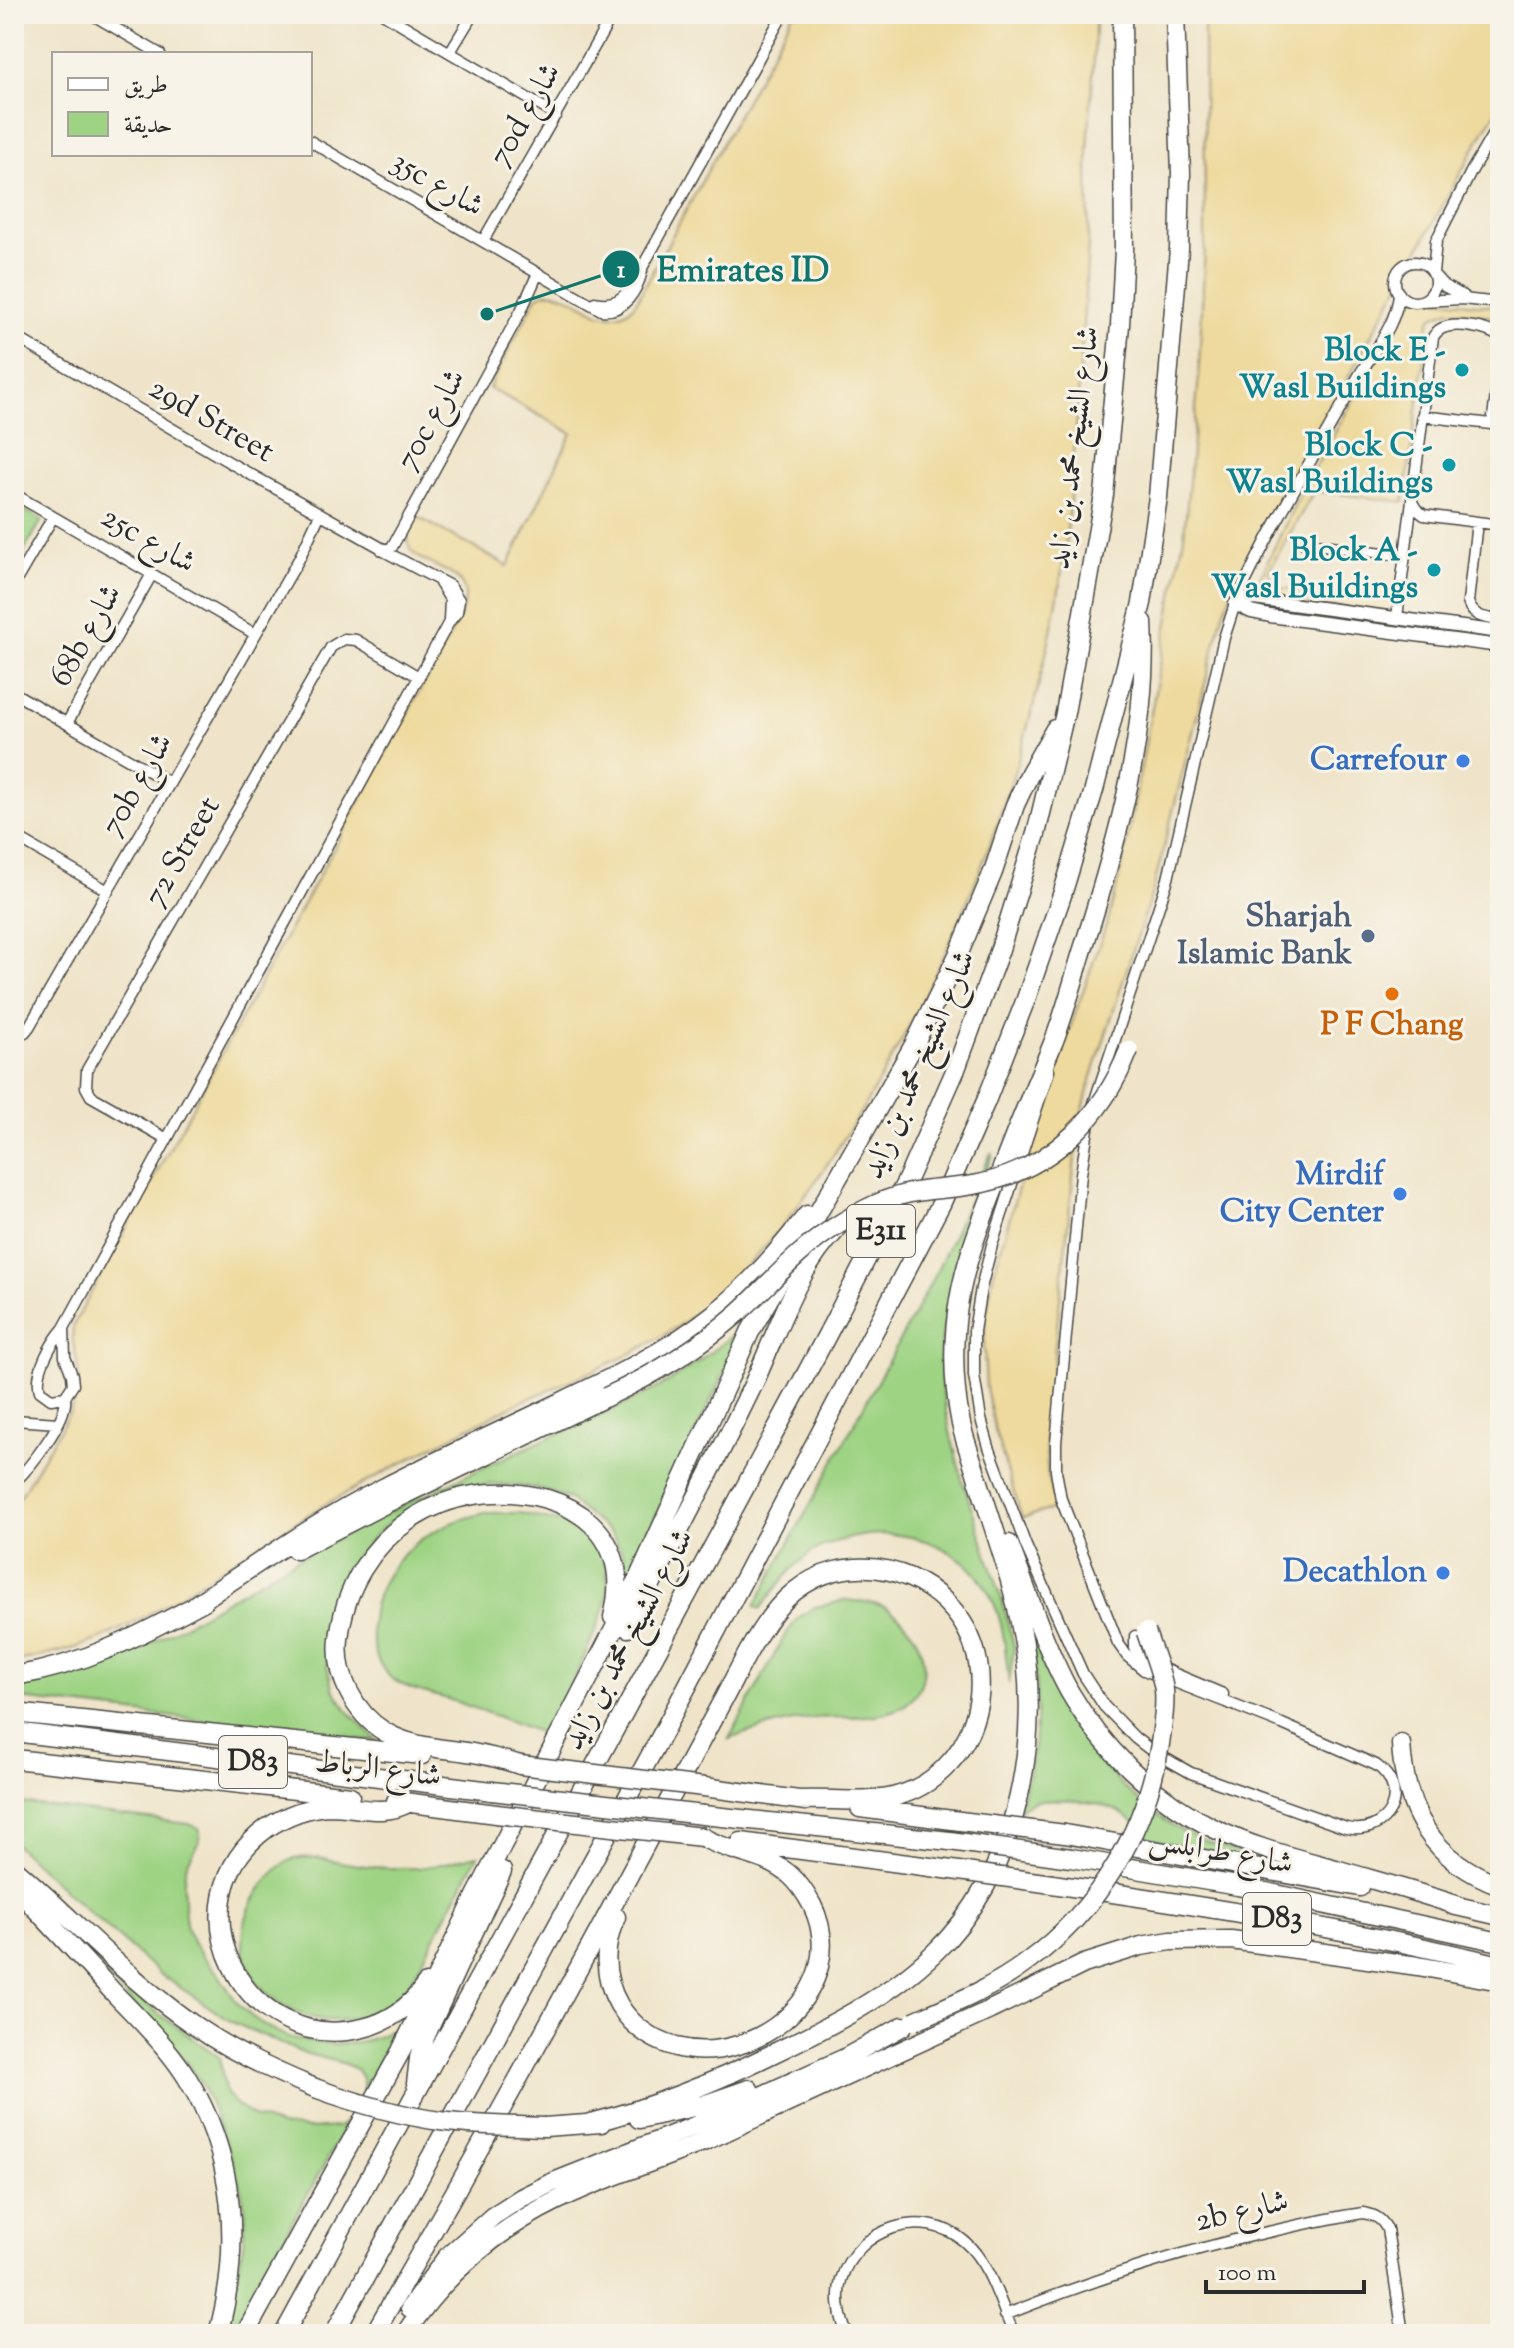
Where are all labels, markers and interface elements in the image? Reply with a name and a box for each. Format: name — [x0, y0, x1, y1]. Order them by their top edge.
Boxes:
legend — [52, 52, 312, 156]
street label: 70d شارع — [478, 55, 575, 176]
text: طريق — [124, 69, 168, 103]
text: حديقة — [124, 109, 173, 143]
street label: 35c شارع — [381, 140, 492, 231]
callout: Emirates ID — [601, 240, 846, 298]
text: Emirates ID — [657, 248, 829, 297]
text: 1 — [617, 254, 626, 288]
street label: شارع الشيخ محمد بن زايد — [1037, 324, 1115, 572]
place label: Block E - Wasl Buildings — [1239, 329, 1446, 412]
street label: 70c شارع — [385, 361, 479, 479]
marker: Block E - Wasl Buildings — [1453, 361, 1471, 379]
street label: 29d Street — [140, 367, 282, 475]
place label: Block C - Wasl Buildings — [1226, 424, 1433, 507]
marker: Block C - Wasl Buildings — [1440, 456, 1458, 474]
street label: 25c شارع — [92, 495, 204, 587]
place label: Block A - Wasl Buildings — [1211, 529, 1418, 612]
marker: Block A - Wasl Buildings — [1425, 561, 1443, 579]
street label: 68b شارع — [39, 576, 136, 696]
street label: 70b شارع — [90, 725, 187, 845]
place label: Carrefour — [1310, 738, 1448, 784]
marker: Carrefour — [1454, 752, 1472, 770]
street label: 72 Street — [133, 788, 233, 916]
place label: Sharjah Islamic Bank — [1177, 895, 1353, 978]
marker: Sharjah Islamic Bank — [1359, 927, 1377, 945]
street label: شارع الشيخ محمد بن زايد — [851, 943, 991, 1187]
marker: P F Chang — [1383, 985, 1401, 1003]
place label: P F Chang — [1321, 1003, 1464, 1049]
place label: Mirdif City Center — [1220, 1153, 1386, 1236]
marker: Mirdif City Center — [1391, 1185, 1409, 1203]
road number: E311 — [847, 1205, 915, 1257]
street label: شارع الشيخ محمد بن زايد — [551, 1521, 709, 1760]
place label: Decathlon — [1283, 1550, 1427, 1596]
marker: Decathlon — [1434, 1564, 1452, 1582]
road number: D83 — [219, 1736, 287, 1788]
street label: شارع الرباط — [312, 1739, 444, 1802]
street label: شارع طرابلس — [1145, 1818, 1297, 1889]
road number: D83 — [1243, 1893, 1311, 1945]
street label: 2b شارع — [1191, 2179, 1293, 2246]
scale bar — [1206, 2244, 1364, 2294]
text: 100 m — [1218, 2257, 1276, 2291]

